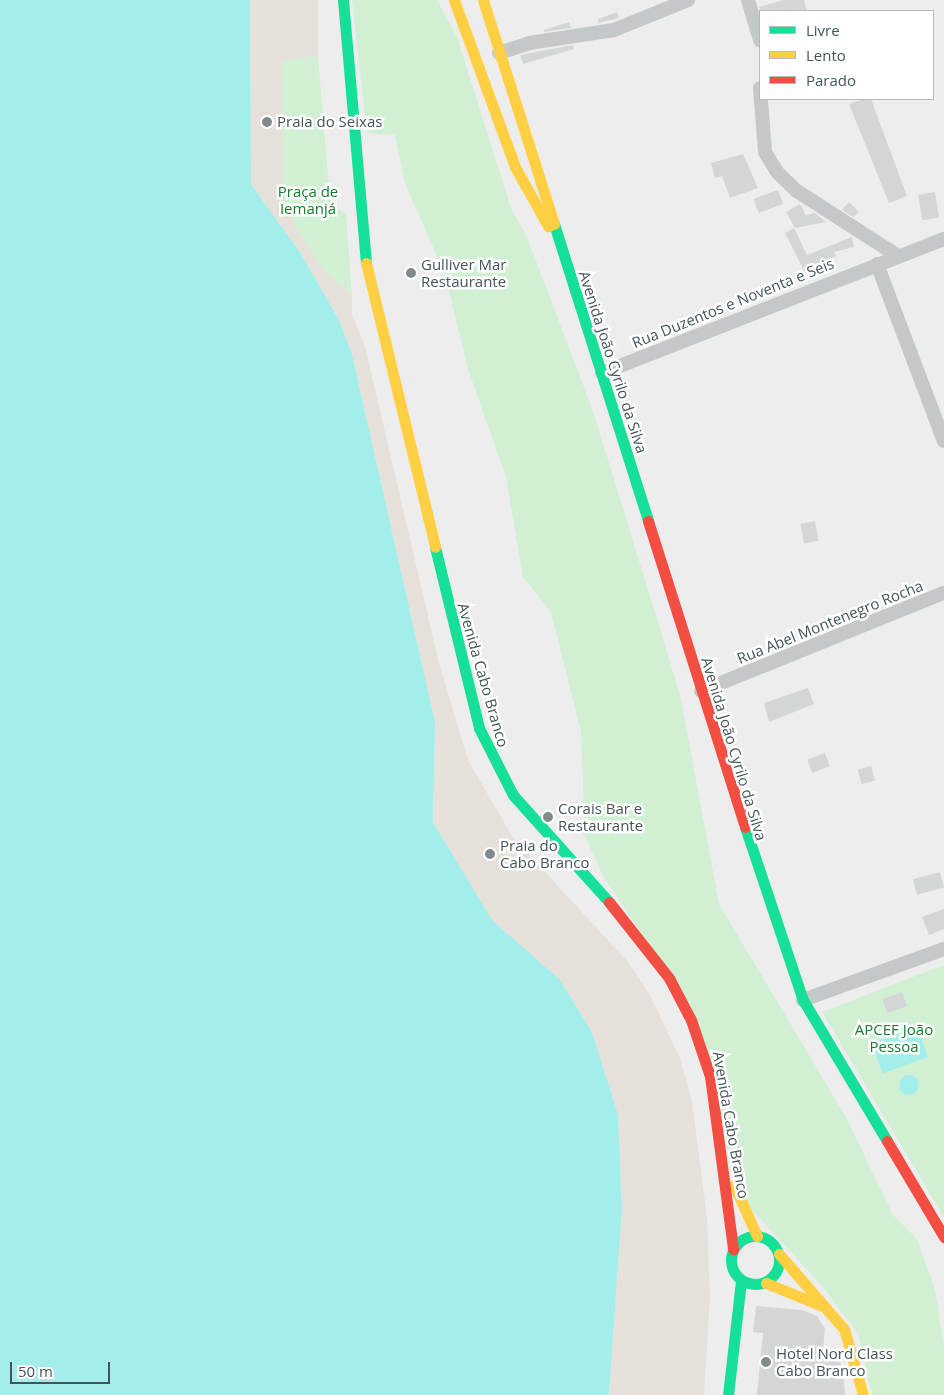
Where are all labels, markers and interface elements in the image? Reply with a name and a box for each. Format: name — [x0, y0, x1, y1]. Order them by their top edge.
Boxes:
legend — [759, 10, 934, 100]
text: Livre — [806, 20, 840, 40]
text: Lento — [806, 45, 846, 65]
text: Parado — [806, 70, 856, 90]
place label: Praia do Seixas — [277, 113, 382, 131]
marker: Praia do Seixas — [261, 116, 273, 128]
park label: Praça de Iemanjá — [278, 182, 338, 217]
street label: Rua Duzentos e Noventa e Seis — [629, 254, 837, 352]
place label: Gulliver Mar Restaurante — [421, 255, 506, 290]
marker: Gulliver Mar Restaurante — [405, 267, 417, 279]
street label: Avenida João Cyrilo da Silva — [575, 269, 651, 455]
street label: Rua Abel Montenegro Rocha — [734, 576, 926, 668]
street label: Avenida Cabo Branco — [454, 601, 512, 749]
street label: Avenida João Cyrilo da Silva — [698, 655, 770, 843]
place label: Corais Bar e Restaurante — [558, 799, 643, 834]
marker: Corais Bar e Restaurante — [542, 811, 554, 823]
place label: Praia do Cabo Branco — [500, 836, 589, 871]
marker: Praia do Cabo Branco — [484, 848, 496, 860]
park label: APCEF João Pessoa — [855, 1020, 933, 1055]
street label: Avenida Cabo Branco — [709, 1050, 753, 1200]
place label: Hotel Nord Class Cabo Branco — [776, 1344, 893, 1379]
scale bar — [12, 1352, 112, 1384]
marker: Hotel Nord Class Cabo Branco — [760, 1356, 772, 1368]
text: 50 m — [18, 1361, 53, 1381]

